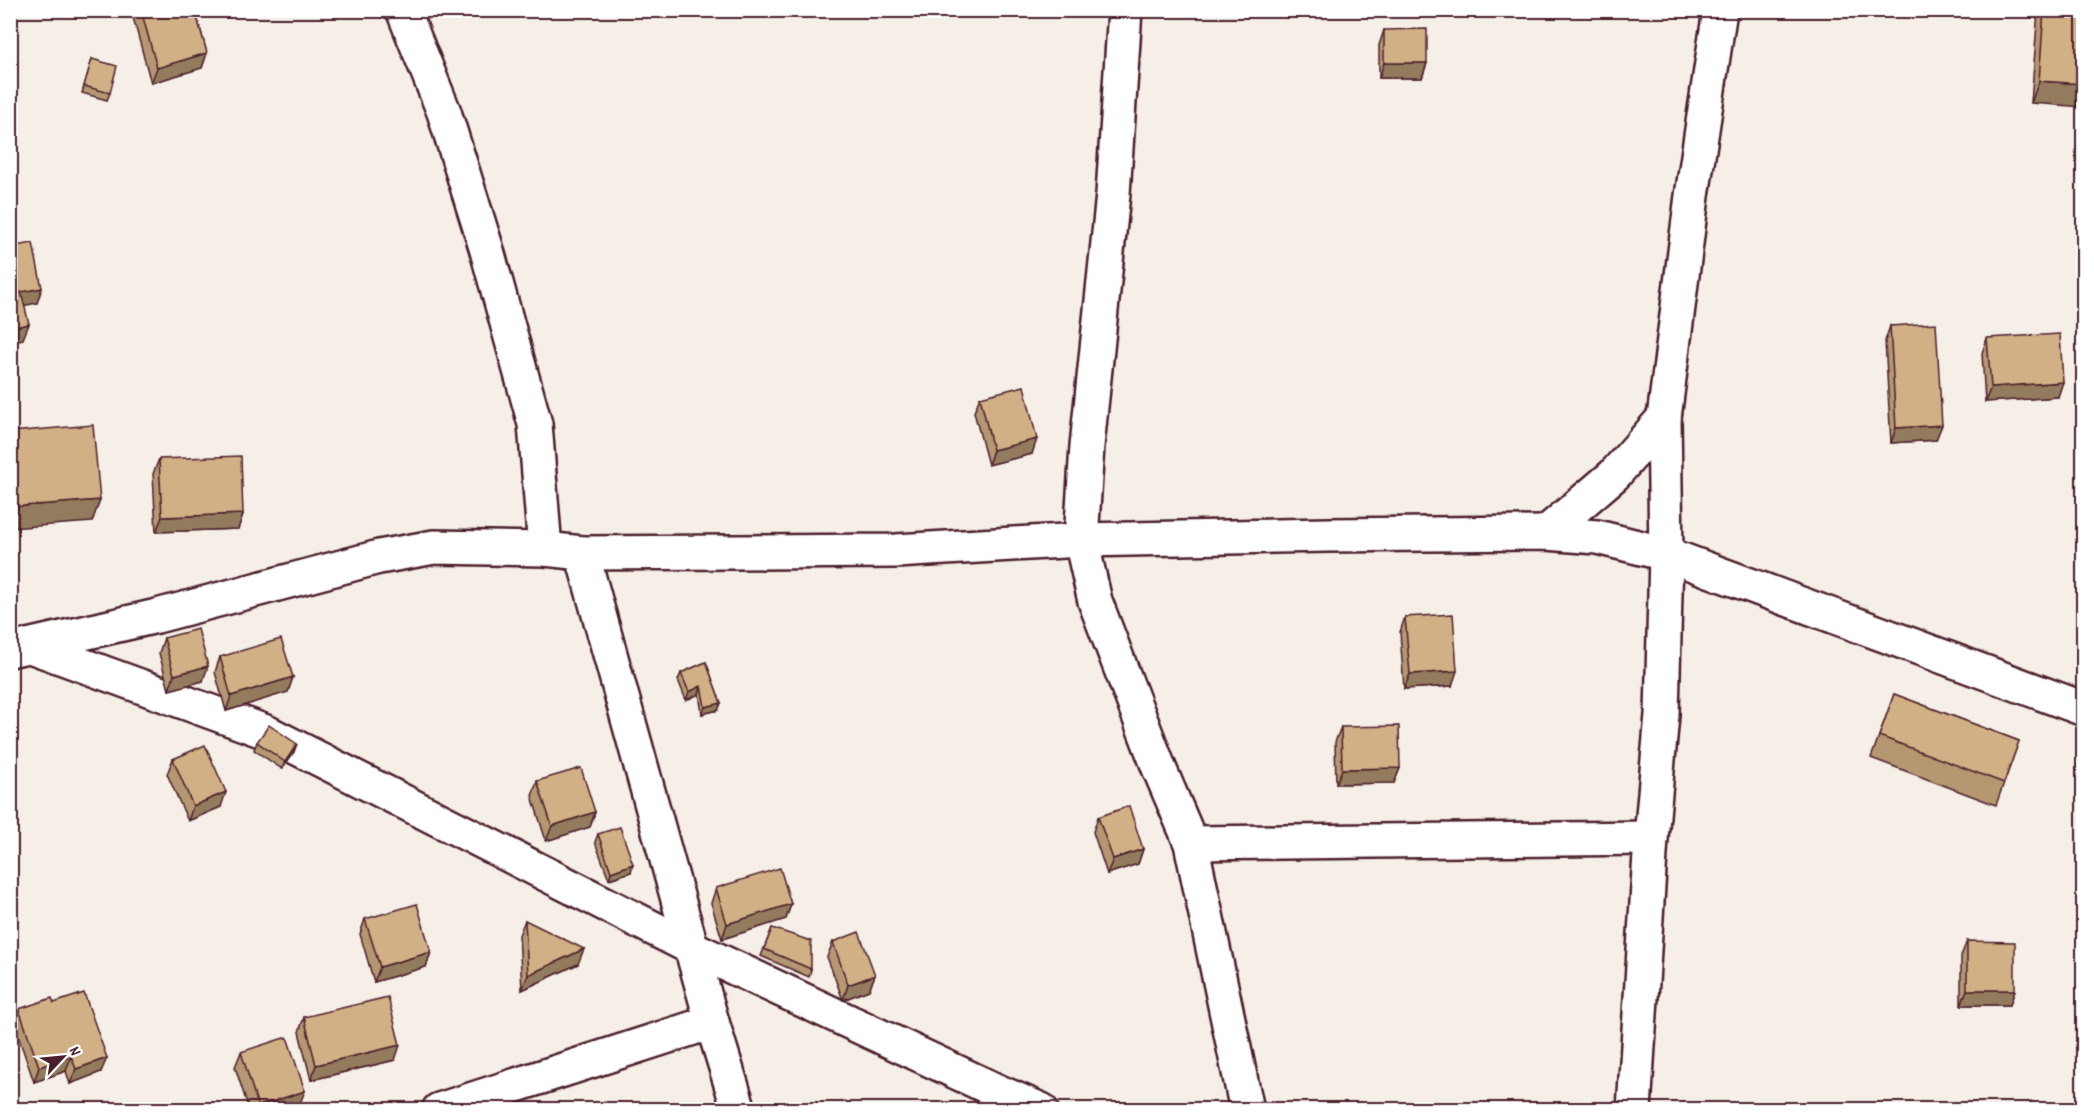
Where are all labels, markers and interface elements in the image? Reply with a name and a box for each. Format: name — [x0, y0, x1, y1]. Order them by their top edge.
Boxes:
north arrow — [33, 1027, 93, 1087]
text: N — [62, 1043, 86, 1060]

